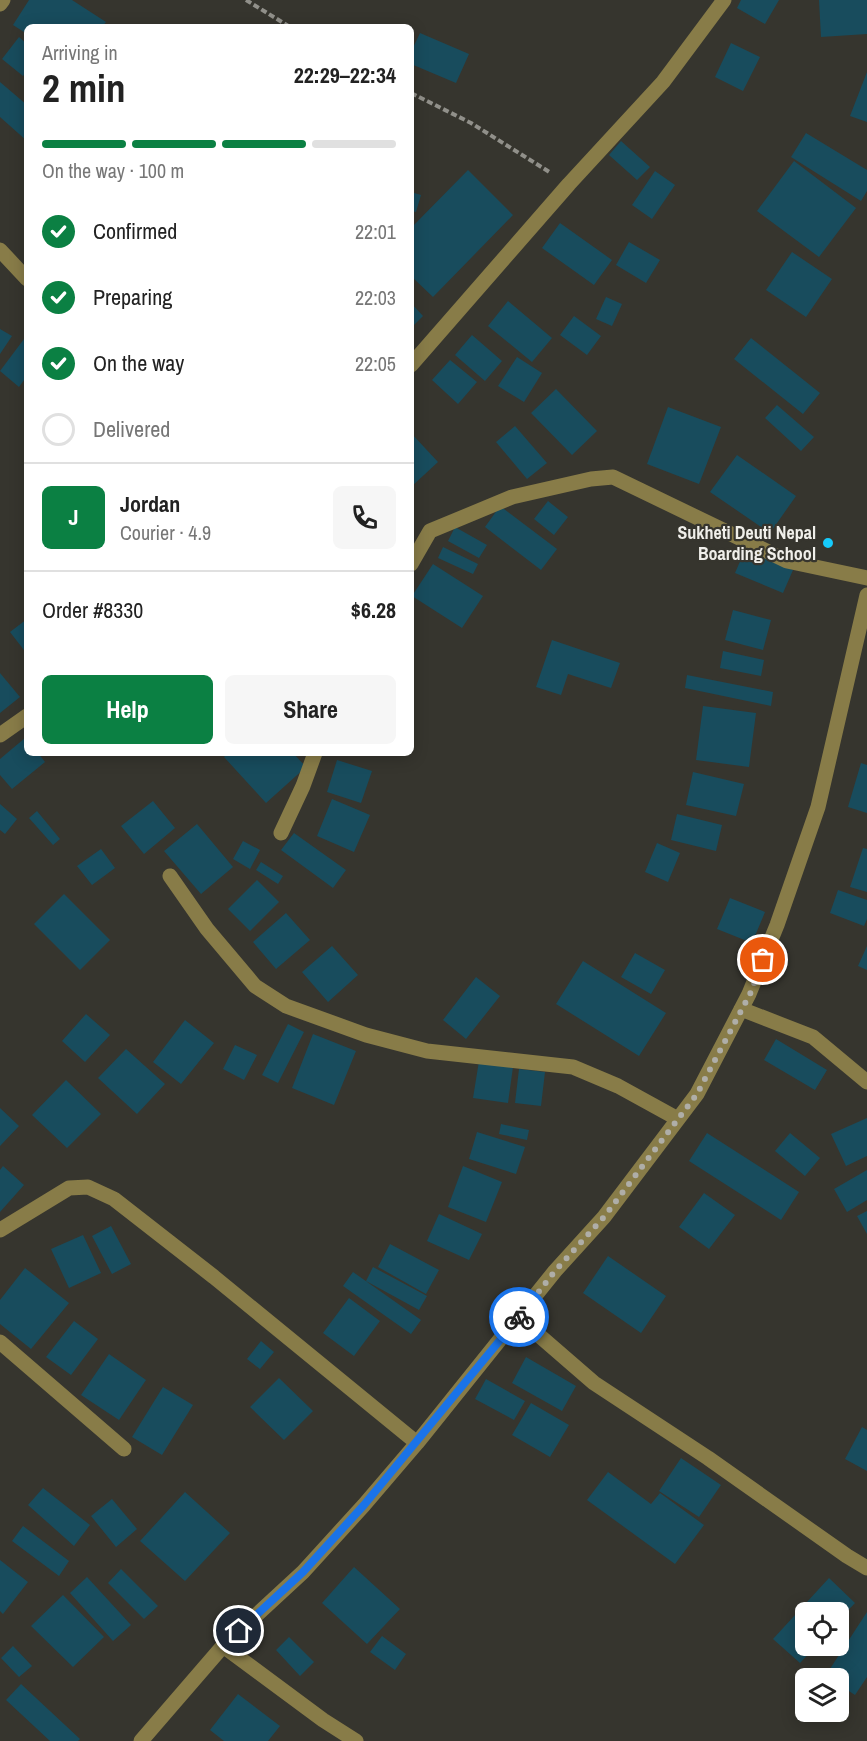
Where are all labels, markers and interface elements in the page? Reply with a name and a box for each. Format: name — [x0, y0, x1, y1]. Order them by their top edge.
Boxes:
text: Arriving in — [42, 39, 118, 66]
text: 22:29–22:34 — [294, 60, 396, 90]
text: 2 min — [42, 62, 126, 114]
text: On the way · 100 m — [42, 157, 184, 184]
icon: check — [42, 215, 75, 248]
text: Confirmed — [93, 216, 177, 246]
text: 22:01 — [355, 218, 396, 245]
icon: check — [42, 281, 75, 314]
text: Preparing — [93, 282, 172, 312]
text: 22:03 — [355, 284, 396, 311]
icon: check — [42, 347, 75, 380]
text: On the way — [93, 348, 184, 378]
text: 22:05 — [355, 350, 396, 377]
text: Delivered — [93, 414, 170, 444]
button: phone — [333, 486, 396, 549]
text: Jordan — [120, 489, 180, 519]
text: J — [68, 502, 79, 532]
text: Courier · 4.9 — [120, 519, 211, 546]
place label: Sukheti Deuti Nepal Boarding School — [677, 520, 816, 566]
marker: Sukheti Deuti Nepal Boarding School — [821, 536, 835, 550]
text: Order #8330 — [42, 595, 143, 625]
text: $6.28 — [351, 595, 396, 625]
button: Help — [42, 675, 213, 744]
button: Share — [225, 675, 396, 744]
pin — [737, 934, 788, 985]
icon: bag — [746, 943, 779, 976]
courier — [489, 1287, 549, 1347]
icon: bike — [503, 1301, 536, 1334]
map controls — [795, 1602, 849, 1722]
button: locate — [795, 1602, 849, 1656]
pin — [213, 1605, 264, 1656]
icon: home — [222, 1614, 255, 1647]
button: layers — [795, 1668, 849, 1722]

